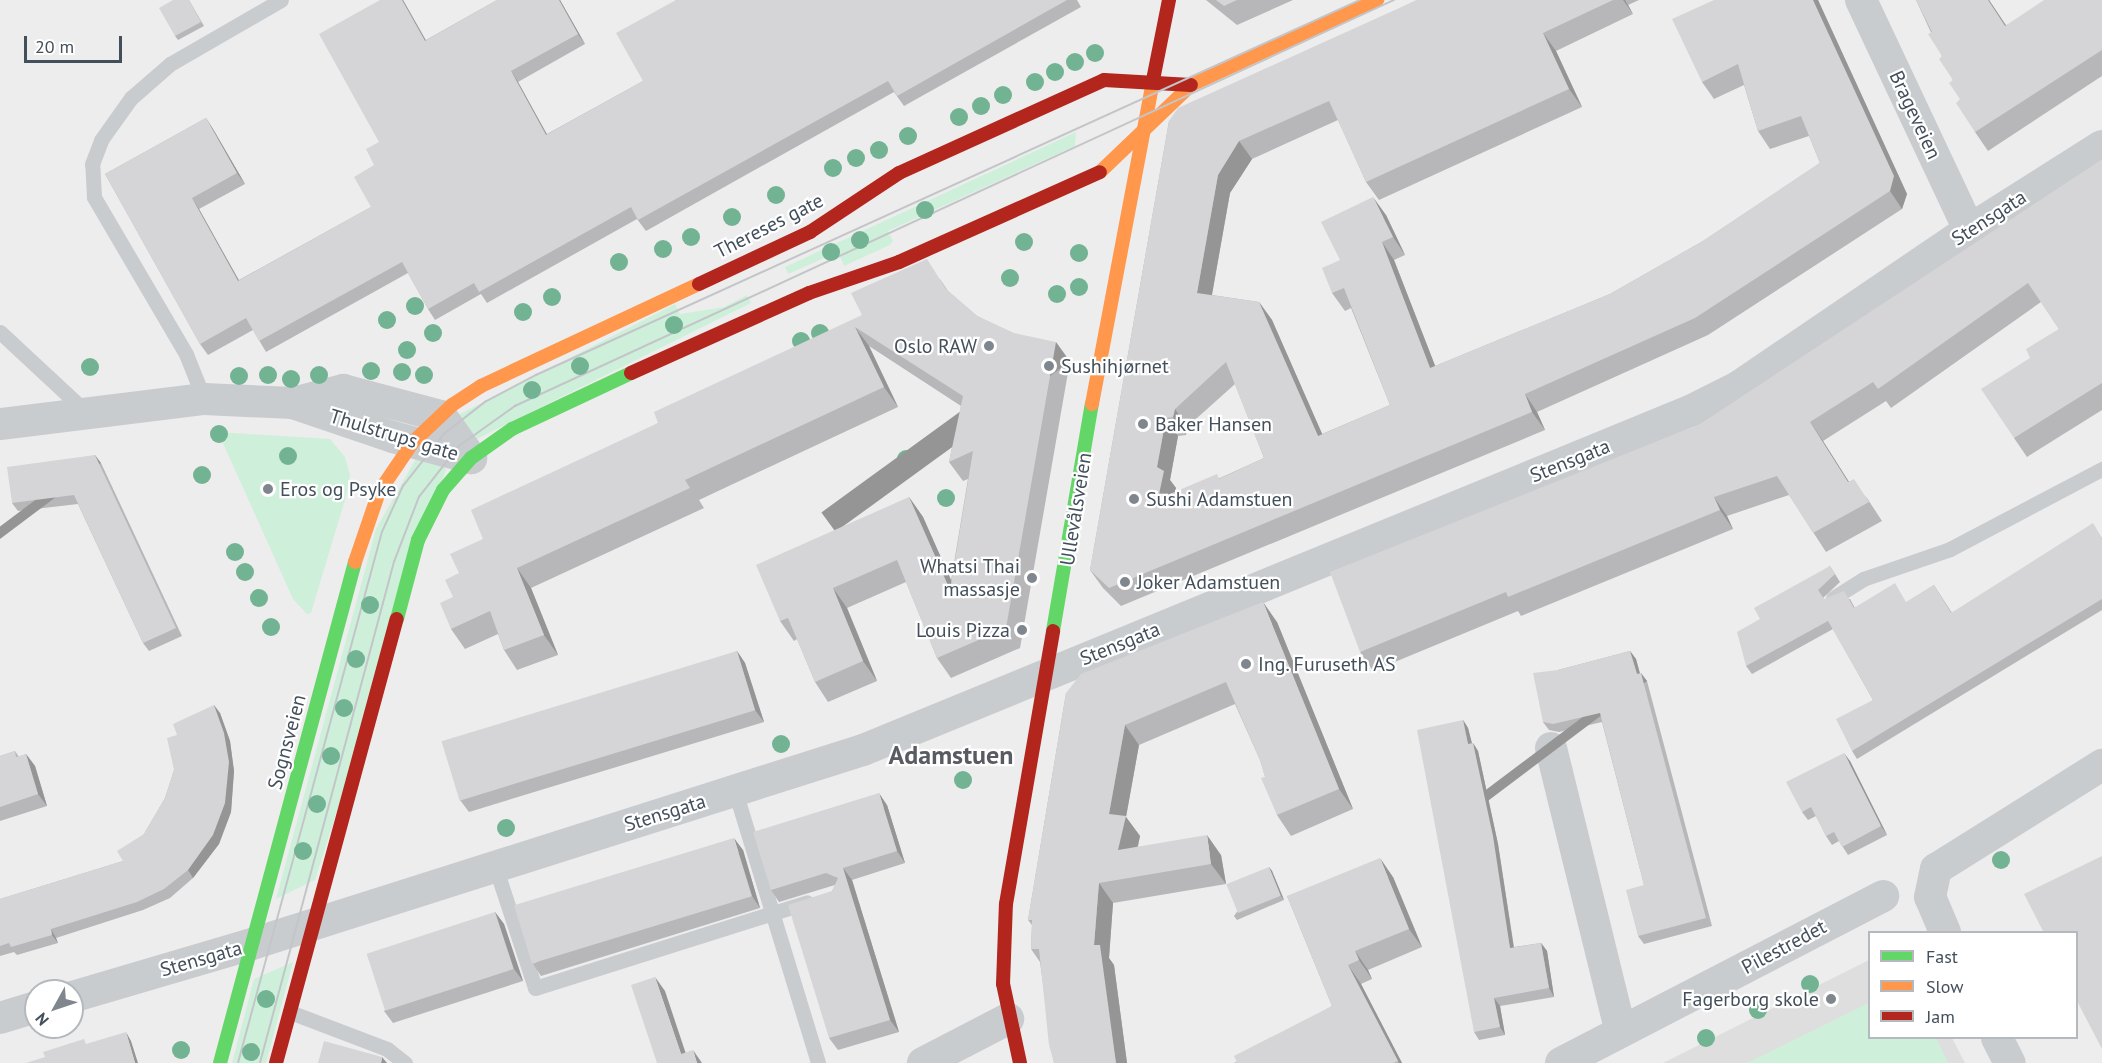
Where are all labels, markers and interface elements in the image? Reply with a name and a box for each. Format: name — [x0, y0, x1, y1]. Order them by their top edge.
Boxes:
scale bar — [27, 24, 124, 62]
text: 20 m — [35, 35, 74, 58]
street label: Brageveien — [1884, 67, 1946, 163]
street label: Stensgata — [1947, 185, 2031, 251]
street label: Thereses gate — [711, 188, 827, 264]
place label: Oslo RAW — [894, 334, 977, 358]
marker: Oslo RAW — [982, 339, 996, 353]
place label: Sushihjørnet — [1061, 354, 1169, 378]
marker: Sushihjørnet — [1042, 359, 1056, 373]
street label: Thulstrups gate — [327, 404, 461, 466]
place label: Baker Hansen — [1155, 412, 1272, 436]
marker: Baker Hansen — [1136, 417, 1150, 431]
street label: Stensgata — [1527, 434, 1613, 488]
street label: Ullevålsveien — [1055, 451, 1097, 567]
place label: Eros og Psyke — [280, 477, 397, 501]
marker: Eros og Psyke — [261, 482, 275, 496]
place label: Sushi Adamstuen — [1146, 487, 1293, 511]
marker: Sushi Adamstuen — [1127, 492, 1141, 506]
place label: Whatsi Thai massasje — [919, 554, 1020, 601]
place label: Joker Adamstuen — [1137, 570, 1281, 594]
marker: Whatsi Thai massasje — [1025, 571, 1039, 585]
marker: Joker Adamstuen — [1118, 575, 1132, 589]
street label: Stensgata — [1077, 617, 1163, 671]
place label: Louis Pizza — [916, 618, 1010, 642]
marker: Louis Pizza — [1015, 623, 1029, 637]
place label: Ing. Furuseth AS — [1258, 652, 1398, 676]
marker: Ing. Furuseth AS — [1239, 657, 1253, 671]
street label: Sognsveien — [263, 692, 311, 792]
district label: Adamstuen — [889, 739, 1013, 771]
street label: Stensgata — [621, 789, 709, 837]
street label: Pilestredet — [1738, 915, 1830, 979]
legend — [1868, 931, 2078, 1039]
street label: Stensgata — [157, 936, 245, 982]
text: Fast — [1926, 945, 1958, 968]
text: Slow — [1926, 975, 1964, 998]
north arrow — [24, 979, 84, 1039]
place label: Fagerborg skole — [1682, 987, 1819, 1011]
marker: Fagerborg skole — [1824, 992, 1838, 1006]
text: Jam — [1926, 1005, 1955, 1028]
text: N — [31, 1009, 53, 1030]

